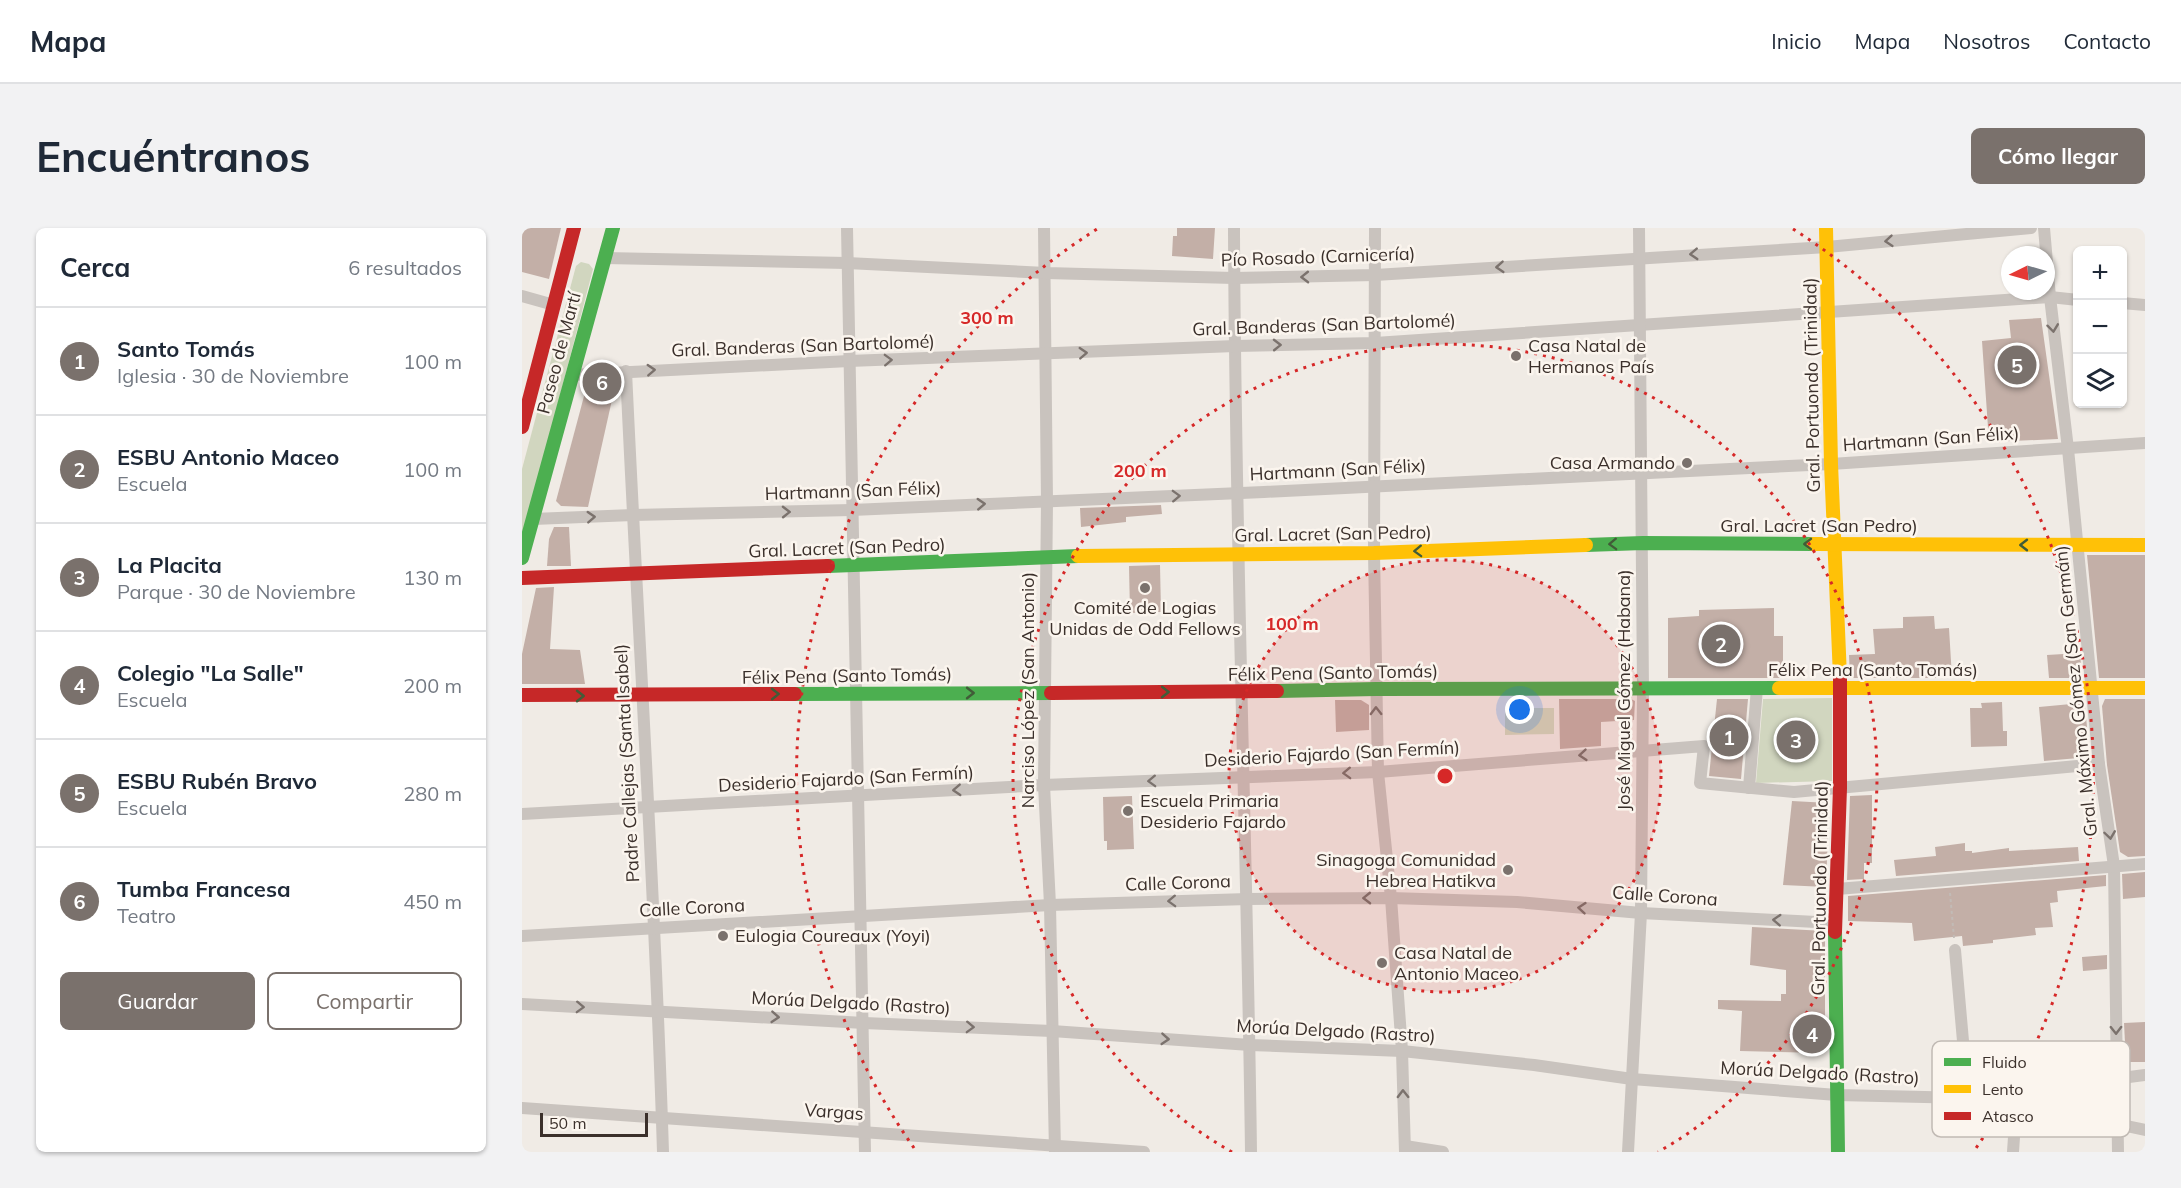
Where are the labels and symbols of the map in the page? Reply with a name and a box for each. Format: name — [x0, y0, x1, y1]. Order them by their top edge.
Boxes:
one-way arrow — [1884, 234, 1894, 247]
street label: Pío Rosado (Carnicería) — [1220, 242, 1416, 271]
north arrow — [2001, 246, 2055, 300]
one-way arrow — [1690, 248, 1699, 261]
one-way arrow — [1495, 260, 1504, 273]
one-way arrow — [1301, 271, 1310, 283]
street label: Gral. Portuondo (Trinidad) — [1798, 277, 1825, 493]
street label: Paseo de Martí — [531, 288, 586, 416]
text: 300 m — [960, 306, 1014, 329]
street label: Gral. Banderas (San Bartolomé) — [1192, 308, 1456, 341]
one-way arrow — [2047, 323, 2059, 333]
street label: Gral. Banderas (San Bartolomé) — [671, 329, 935, 362]
place label: Casa Natal de Hermanos País — [1528, 334, 1655, 378]
one-way arrow — [1273, 339, 1282, 351]
pin: 5 — [1998, 342, 2036, 388]
one-way arrow — [1078, 346, 1087, 359]
marker: Casa Natal de Hermanos País — [1509, 349, 1523, 363]
one-way arrow — [883, 353, 892, 366]
pin: 6 — [582, 360, 622, 404]
one-way arrow — [647, 363, 656, 376]
street label: Hartmann (San Félix) — [1842, 421, 2020, 456]
place label: Casa Armando — [1550, 451, 1675, 474]
street label: Hartmann (San Félix) — [1249, 453, 1427, 486]
marker: Casa Armando — [1680, 456, 1694, 470]
text: 200 m — [1113, 459, 1167, 482]
street label: Hartmann (San Félix) — [764, 476, 942, 505]
one-way arrow — [1172, 490, 1181, 502]
one-way arrow — [977, 498, 986, 511]
one-way arrow — [782, 506, 791, 518]
one-way arrow — [587, 510, 596, 523]
street label: Gral. Lacret (San Pedro) — [1720, 514, 1918, 537]
street label: Gral. Lacret (San Pedro) — [1234, 520, 1432, 547]
street label: Gral. Lacret (San Pedro) — [748, 533, 946, 562]
one-way arrow — [1608, 538, 1617, 551]
one-way arrow — [1803, 538, 1812, 551]
one-way arrow — [2019, 539, 2028, 551]
street label: Gral. Máximo Gómez (San Germán) — [2049, 544, 2102, 838]
one-way arrow — [1413, 545, 1422, 557]
street label: José Miguel Gómez (Habana) — [1612, 569, 1635, 811]
street label: Narciso López (San Antonio) — [1016, 572, 1039, 808]
marker: Comité de Logias Unidas de Odd Fellows — [1138, 581, 1152, 595]
place label: Comité de Logias Unidas de Odd Fellows — [1049, 596, 1241, 640]
text: 100 m — [1265, 612, 1319, 635]
pin: 2 — [1702, 622, 1740, 666]
street label: Padre Callejas (Santa Isabel) — [609, 643, 644, 883]
street label: Félix Pena (Santo Tomás) — [1768, 658, 1978, 681]
street label: Félix Pena (Santo Tomás) — [1228, 659, 1438, 686]
street label: Félix Pena (Santo Tomás) — [742, 662, 952, 689]
one-way arrow — [1161, 686, 1170, 698]
one-way arrow — [966, 687, 975, 699]
one-way arrow — [771, 688, 780, 700]
one-way arrow — [576, 689, 585, 702]
your location — [1505, 695, 1534, 724]
one-way arrow — [1370, 706, 1383, 715]
pin: 1 — [1710, 714, 1748, 760]
pin: 3 — [1776, 718, 1816, 762]
street label: Desiderio Fajardo (San Fermín) — [1203, 735, 1460, 772]
one-way arrow — [1578, 748, 1588, 761]
street label: Desiderio Fajardo (San Fermín) — [717, 760, 974, 797]
centre of rings — [1435, 766, 1455, 786]
one-way arrow — [1342, 767, 1351, 780]
one-way arrow — [1147, 775, 1156, 788]
street label: Gral. Portuondo (Trinidad) — [1806, 780, 1833, 996]
one-way arrow — [953, 784, 962, 797]
place label: Escuela Primaria Desiderio Fajardo — [1140, 789, 1286, 833]
marker: Escuela Primaria Desiderio Fajardo — [1121, 804, 1135, 818]
one-way arrow — [2103, 830, 2115, 839]
place label: Sinagoga Comunidad Hebrea Hatikva — [1316, 848, 1496, 892]
marker: Sinagoga Comunidad Hebrea Hatikva — [1501, 863, 1515, 877]
street label: Calle Corona — [1125, 869, 1231, 896]
street label: Calle Corona — [1611, 880, 1719, 911]
one-way arrow — [1362, 892, 1371, 904]
street label: Calle Corona — [638, 893, 745, 922]
one-way arrow — [1167, 895, 1176, 908]
one-way arrow — [1578, 902, 1587, 915]
one-way arrow — [1772, 914, 1781, 927]
place label: Eulogia Coureaux (Yoyi) — [735, 924, 931, 947]
marker: Eulogia Coureaux (Yoyi) — [716, 929, 730, 943]
place label: Casa Natal de Antonio Maceo — [1394, 941, 1519, 985]
marker: Casa Natal de Antonio Maceo — [1375, 956, 1389, 970]
street label: Morúa Delgado (Rastro) — [751, 986, 951, 1019]
one-way arrow — [576, 1000, 585, 1013]
one-way arrow — [771, 1011, 780, 1024]
pin: 4 — [1792, 1012, 1832, 1056]
street label: Morúa Delgado (Rastro) — [1236, 1014, 1436, 1047]
one-way arrow — [965, 1021, 974, 1034]
one-way arrow — [2110, 1025, 2122, 1034]
one-way arrow — [1160, 1032, 1169, 1045]
legend — [1932, 1041, 2130, 1137]
text: Fluido — [1982, 1052, 2027, 1072]
street label: Morúa Delgado (Rastro) — [1720, 1056, 1920, 1089]
text: Lento — [1982, 1079, 2023, 1099]
one-way arrow — [1397, 1089, 1410, 1098]
street label: Vargas — [804, 1098, 864, 1125]
text: Atasco — [1982, 1106, 2034, 1126]
scale bar — [540, 1110, 648, 1138]

